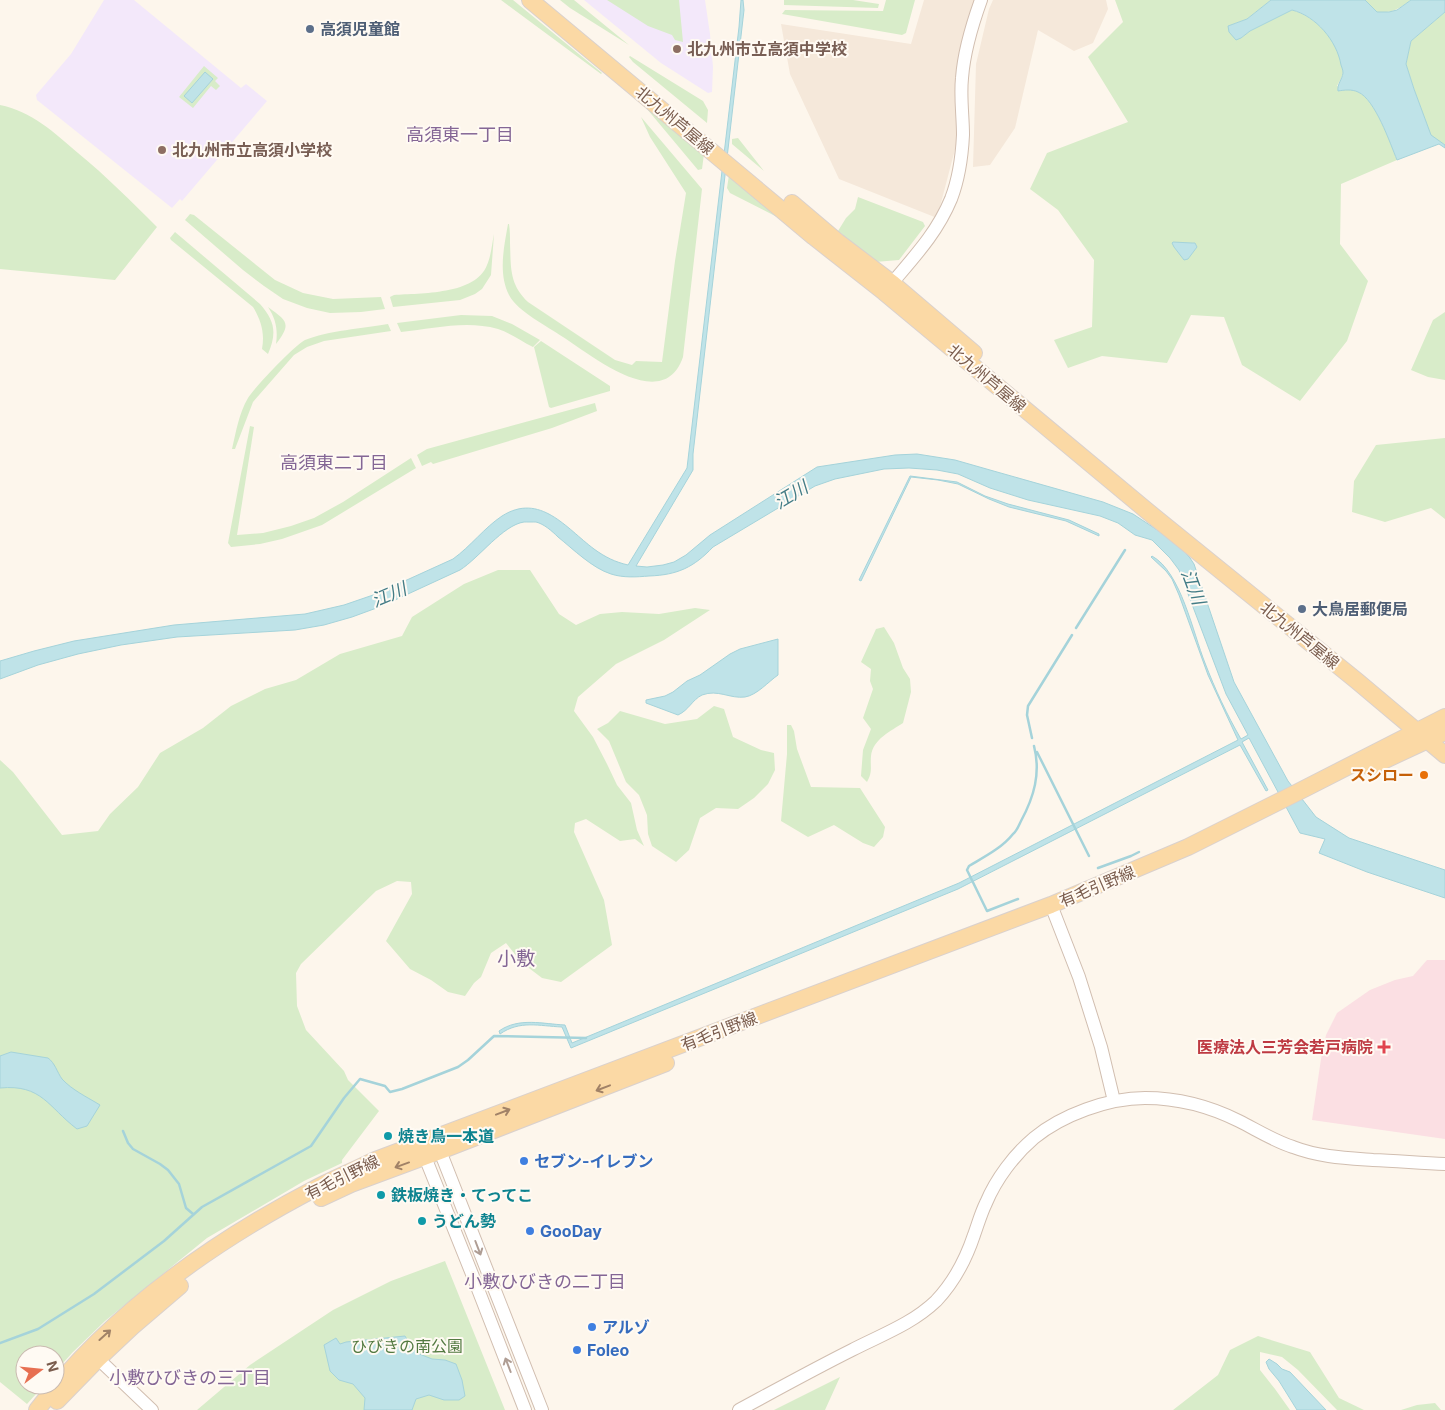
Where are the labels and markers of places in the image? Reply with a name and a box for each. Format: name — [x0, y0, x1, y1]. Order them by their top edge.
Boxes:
place label: 高須児童館 — [320, 19, 400, 39]
marker: 高須児童館 — [304, 23, 316, 35]
place label: 北九州市立高須中学校 — [687, 39, 847, 59]
marker: 北九州市立高須中学校 — [671, 43, 683, 55]
place label: 北九州市立高須小学校 — [172, 140, 332, 160]
marker: 北九州市立高須小学校 — [156, 144, 168, 156]
place label: 大鳥居郵便局 — [1312, 599, 1408, 619]
marker: 大鳥居郵便局 — [1296, 603, 1308, 615]
place label: スシロー — [1350, 765, 1414, 785]
marker: スシロー — [1418, 769, 1430, 781]
place label: 医療法人三芳会若戸病院 — [1197, 1037, 1373, 1057]
marker: 医療法人三芳会若戸病院 — [1377, 1040, 1391, 1054]
place label: 焼き鳥一本道 — [398, 1126, 494, 1146]
marker: 焼き鳥一本道 — [382, 1130, 394, 1142]
place label: セブン-イレブン — [534, 1151, 654, 1171]
marker: セブン-イレブン — [518, 1155, 530, 1167]
place label: 鉄板焼き・てってこ — [391, 1185, 533, 1205]
marker: 鉄板焼き・てってこ — [375, 1189, 387, 1201]
place label: うどん勢 — [432, 1211, 496, 1231]
marker: うどん勢 — [416, 1215, 428, 1227]
place label: GooDay — [540, 1221, 602, 1241]
marker: GooDay — [524, 1225, 536, 1237]
place label: アルゾ — [602, 1317, 650, 1337]
marker: アルゾ — [586, 1321, 598, 1333]
place label: Foleo — [587, 1340, 630, 1360]
marker: Foleo — [571, 1344, 583, 1356]

